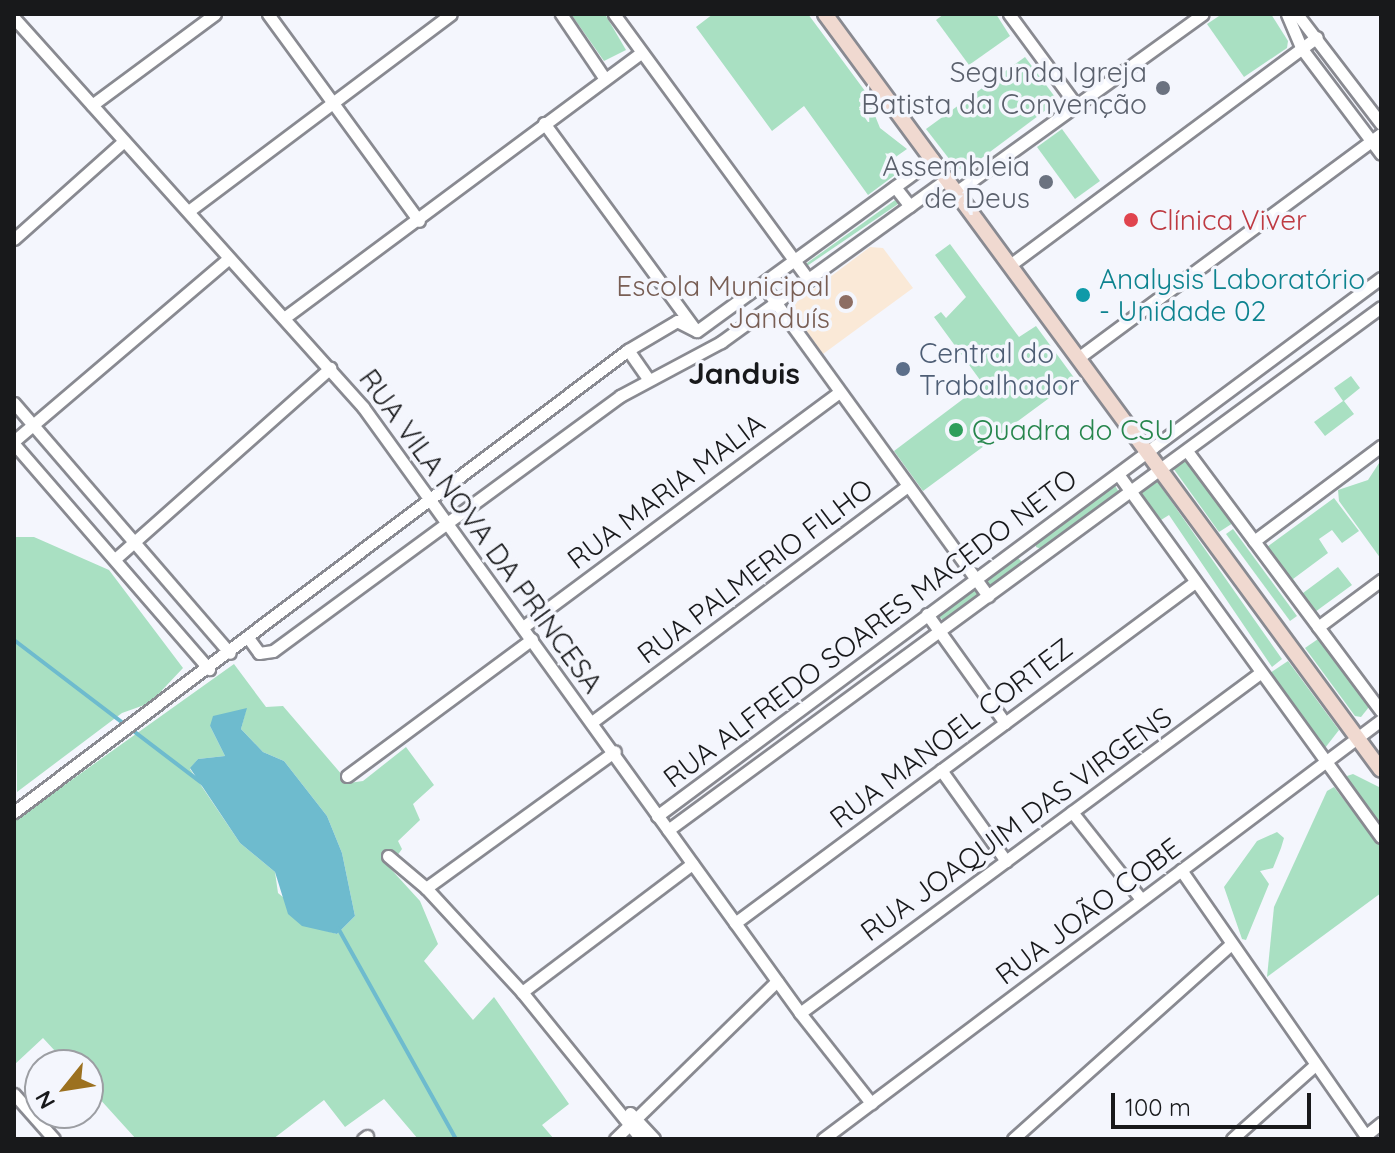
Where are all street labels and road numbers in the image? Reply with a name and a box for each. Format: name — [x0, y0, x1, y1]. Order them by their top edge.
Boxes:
street label: RUA VILA NOVA DA PRINCESA — [352, 363, 610, 699]
street label: RUA MARIA MALIA — [561, 406, 771, 576]
street label: RUA ALFREDO SOARES MACEDO NETO — [657, 462, 1083, 794]
street label: RUA PALMERIO FILHO — [631, 472, 879, 670]
street label: RUA MANOEL CORTEZ — [823, 631, 1079, 835]
street label: RUA JOAQUIM DAS VIRGENS — [854, 700, 1178, 948]
street label: RUA JOÃO COBE — [989, 831, 1187, 991]

